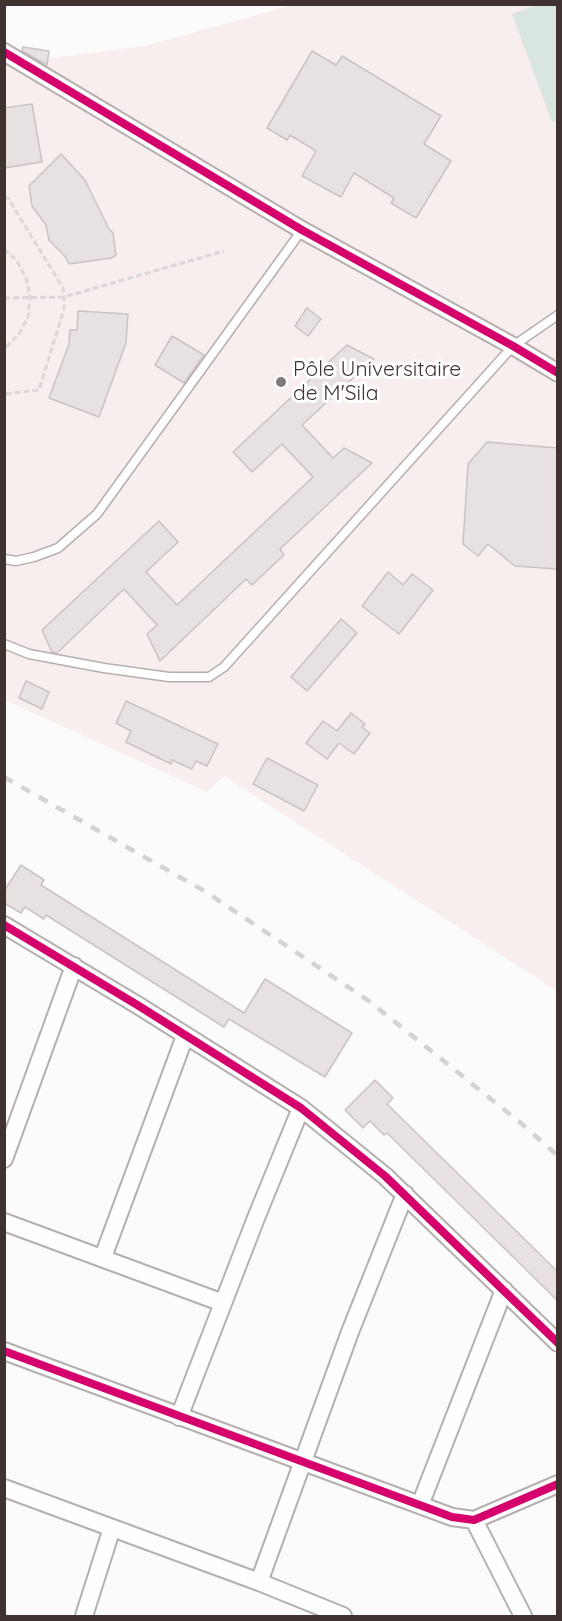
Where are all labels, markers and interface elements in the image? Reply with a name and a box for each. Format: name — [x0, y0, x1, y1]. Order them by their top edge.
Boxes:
place label: Pôle Universitaire de M'Sila — [293, 357, 461, 407]
marker: Pôle Universitaire de M'Sila — [274, 375, 288, 389]

